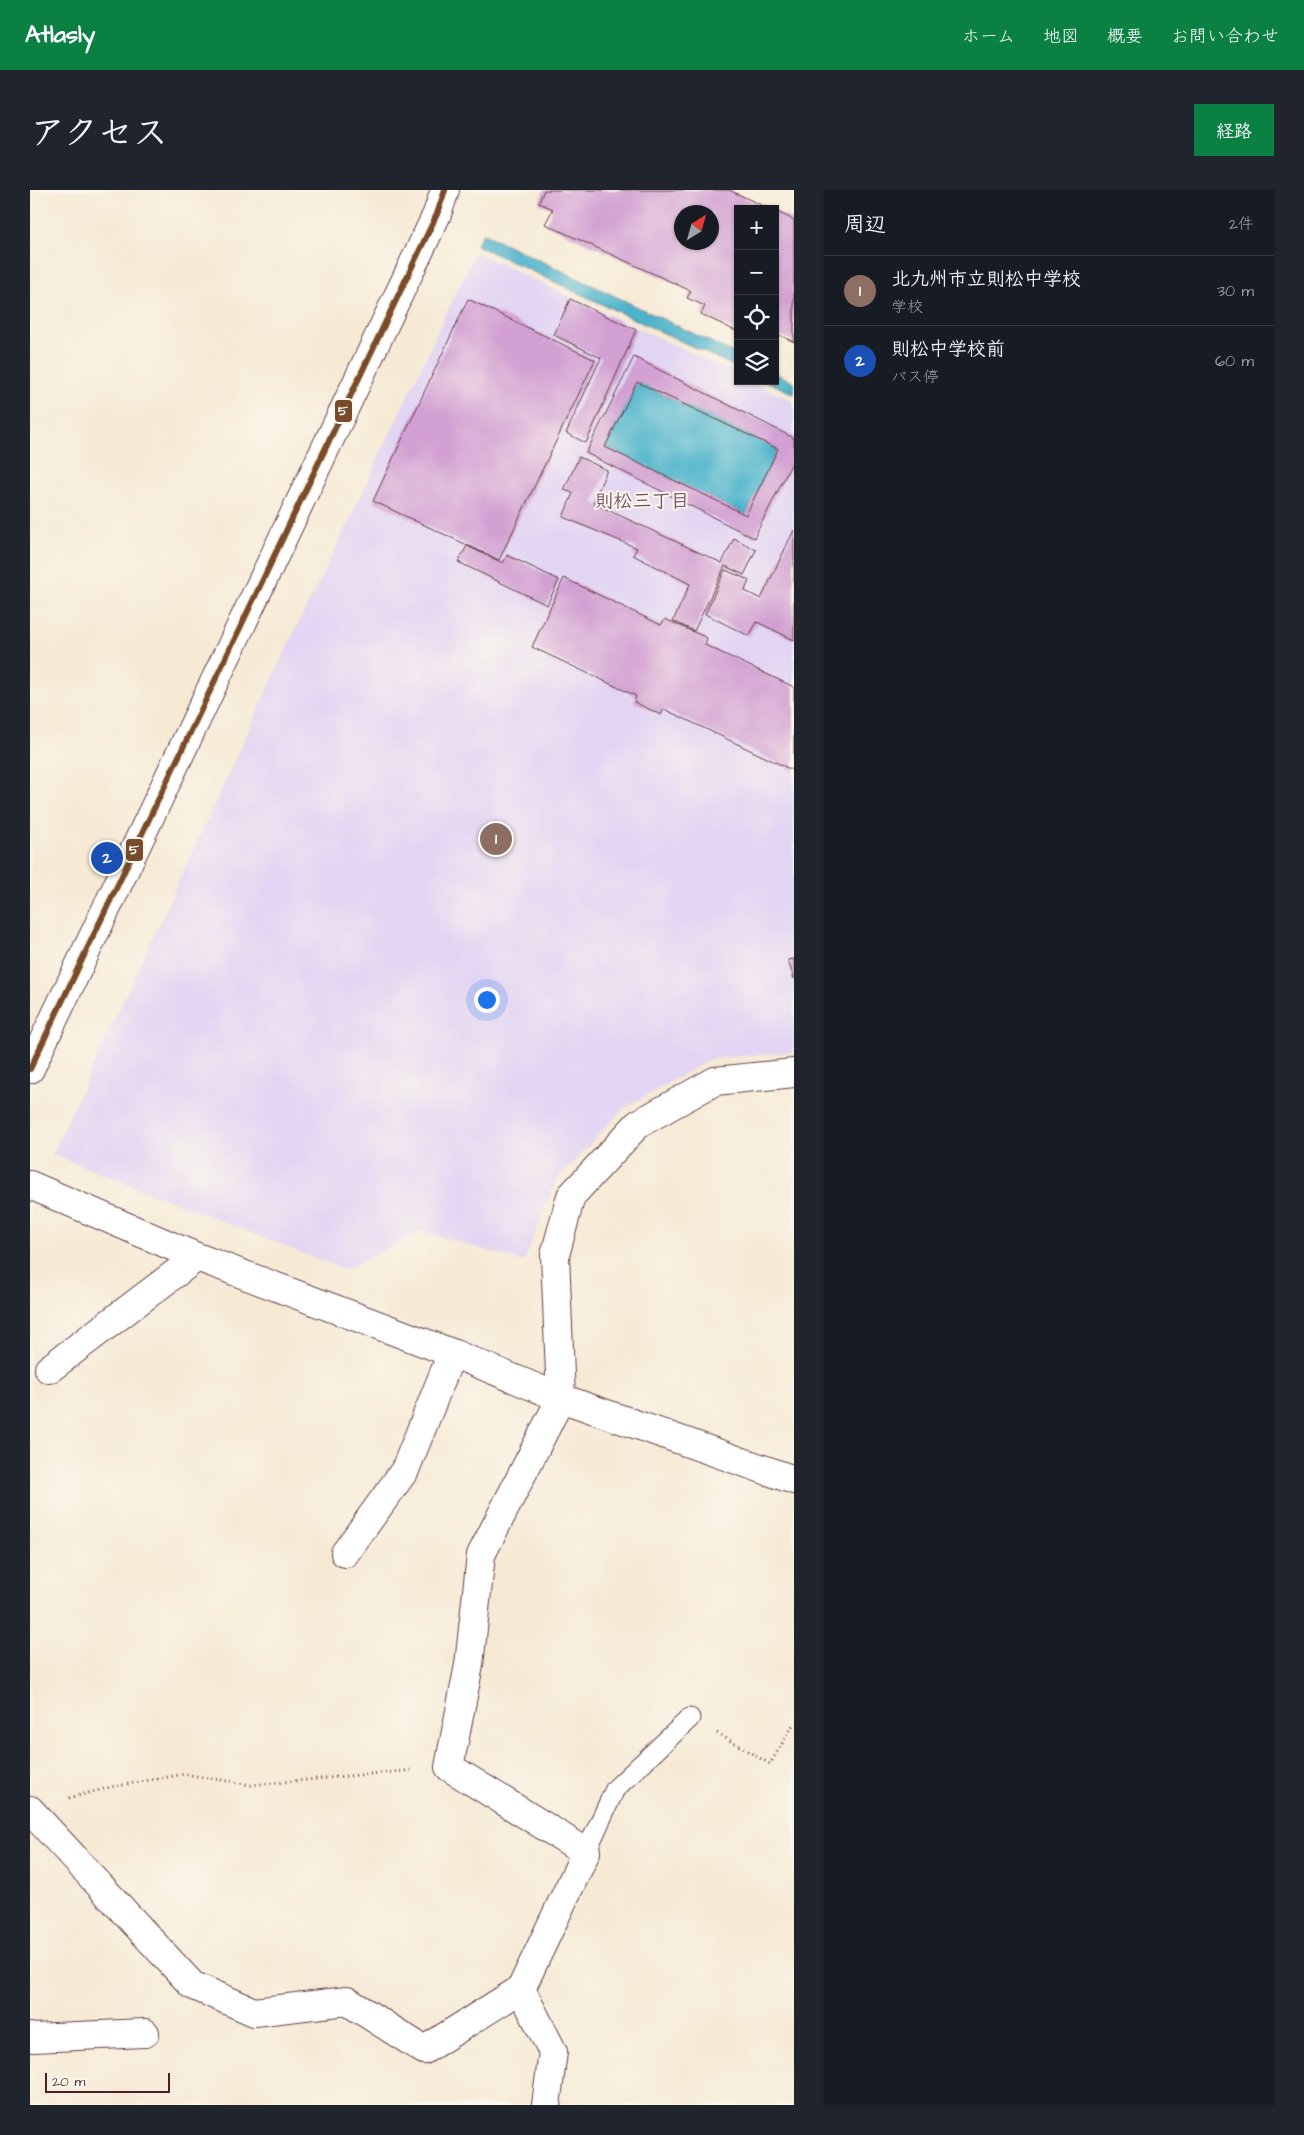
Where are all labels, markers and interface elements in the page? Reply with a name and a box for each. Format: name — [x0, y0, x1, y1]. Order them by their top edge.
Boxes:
text: Atlasly — [25, 18, 95, 52]
text: ホーム — [962, 24, 1015, 49]
text: 地図 — [1043, 24, 1079, 49]
text: 概要 — [1107, 24, 1143, 49]
text: お問い合わせ — [1171, 24, 1279, 49]
button: 経路 — [1194, 104, 1274, 156]
text: アクセス — [30, 109, 168, 158]
north arrow — [674, 205, 719, 250]
map controls — [734, 205, 779, 385]
button: + — [734, 205, 779, 250]
text: 周辺 — [844, 210, 886, 239]
text: 2件 — [1229, 213, 1254, 235]
button: − — [734, 250, 779, 295]
text: 北九州市立則松中学校 — [891, 266, 1081, 293]
text: 1 — [859, 280, 861, 302]
text: 30 m — [1217, 280, 1254, 302]
button: locate — [734, 295, 779, 340]
text: 学校 — [891, 296, 923, 318]
text: 則松中学校前 — [891, 336, 1005, 363]
button: layers — [734, 340, 779, 385]
text: 2 — [855, 350, 865, 372]
text: 60 m — [1215, 350, 1254, 372]
text: バス停 — [891, 366, 939, 388]
line badge: 5 — [334, 399, 353, 423]
text: 5 — [338, 401, 349, 421]
district label: 則松三丁目 — [594, 488, 690, 515]
pin: 1 — [480, 820, 512, 858]
line badge: 5 — [125, 838, 144, 862]
pin: 2 — [91, 839, 123, 877]
text: 5 — [129, 840, 140, 860]
your location — [474, 987, 500, 1013]
scale bar — [45, 2070, 170, 2093]
text: 20 m — [52, 2072, 85, 2092]

